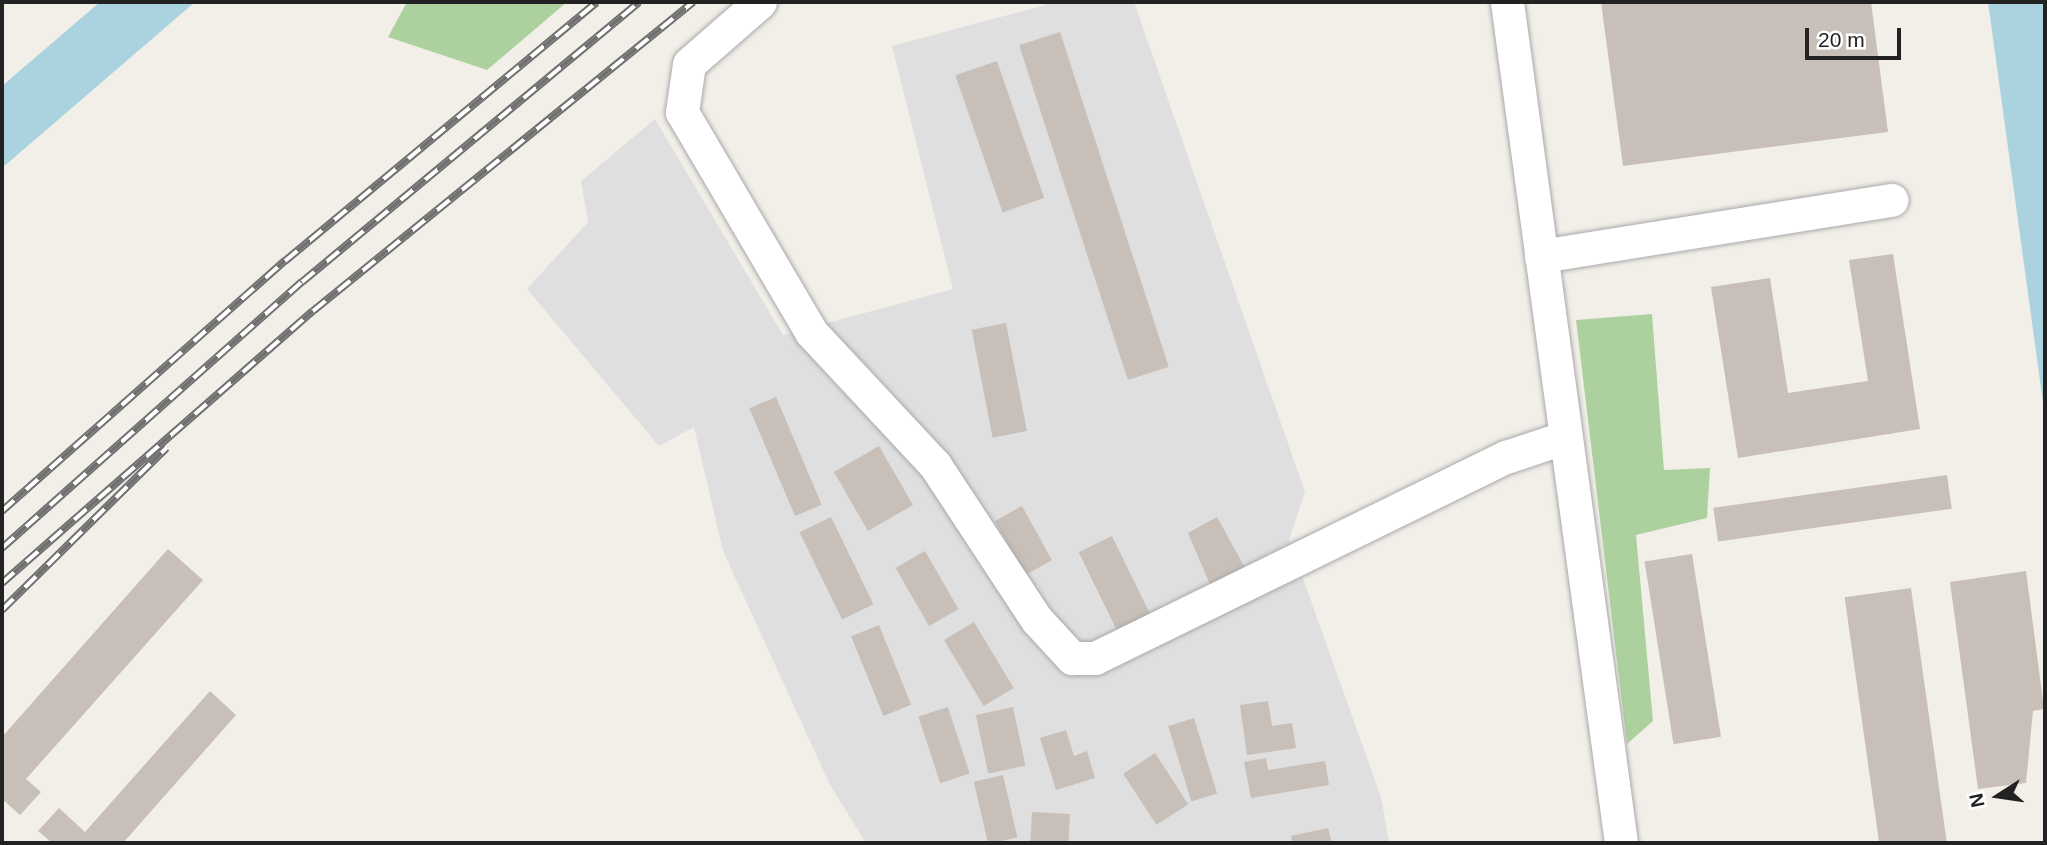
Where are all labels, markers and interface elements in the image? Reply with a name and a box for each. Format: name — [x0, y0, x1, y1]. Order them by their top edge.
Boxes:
scale bar — [1809, 14, 1905, 58]
text: 20 m — [1818, 28, 1865, 51]
north arrow — [1963, 761, 2033, 831]
text: N — [1965, 792, 1989, 809]

